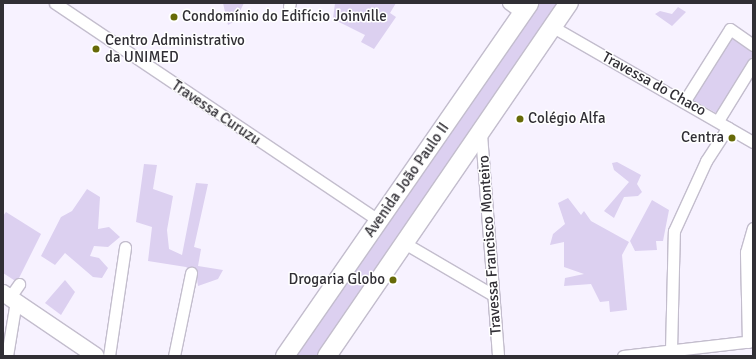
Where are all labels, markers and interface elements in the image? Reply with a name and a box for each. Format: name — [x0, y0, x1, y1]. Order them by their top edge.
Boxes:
place label: Condomínio do Edifício Joinville — [182, 8, 387, 26]
marker: Condomínio do Edifício Joinville — [169, 12, 179, 22]
place label: Centro Administrativo da UNIMED — [105, 31, 245, 66]
marker: Centro Administrativo da UNIMED — [90, 43, 102, 55]
street label: Travessa do Chaco — [599, 48, 709, 120]
street label: Travessa Curuzu — [168, 77, 264, 149]
place label: Colégio Alfa — [528, 110, 605, 128]
marker: Colégio Alfa — [515, 114, 525, 124]
street label: Avenida João Paulo II — [361, 119, 453, 241]
place label: Centra — [681, 129, 724, 147]
marker: Centra — [727, 133, 737, 143]
street label: Travessa Francisco Monteiro — [475, 155, 505, 335]
place label: Drogaria Globo — [289, 271, 385, 289]
marker: Drogaria Globo — [388, 275, 398, 285]

